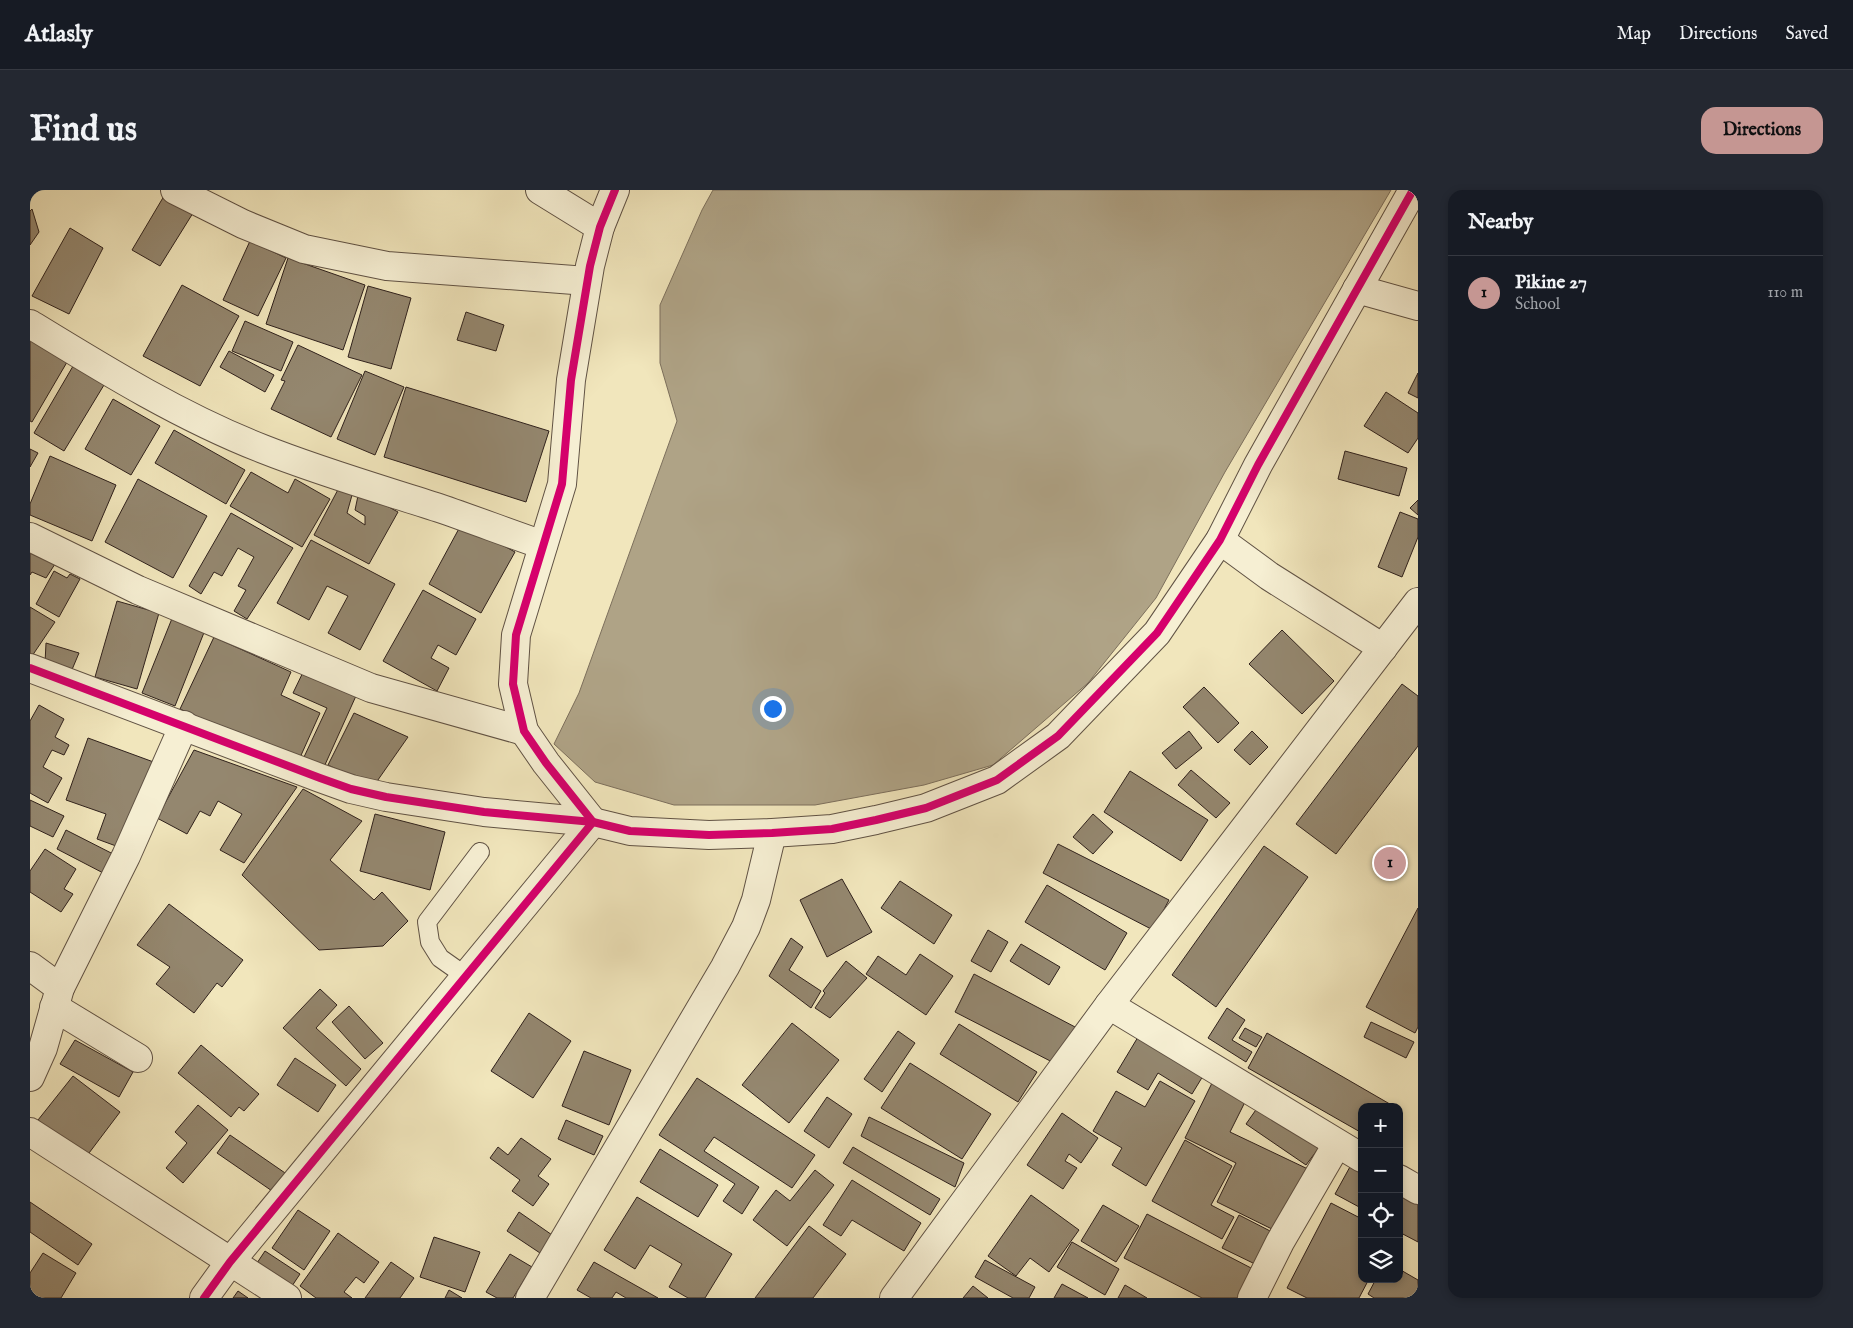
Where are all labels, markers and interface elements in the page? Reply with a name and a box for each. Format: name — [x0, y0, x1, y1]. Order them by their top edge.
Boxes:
text: Atlasly — [25, 19, 93, 50]
text: Map — [1617, 23, 1651, 46]
text: Directions — [1679, 23, 1757, 46]
text: Saved — [1785, 23, 1828, 46]
button: Directions — [1701, 107, 1823, 154]
text: Find us — [30, 108, 137, 153]
text: Nearby — [1468, 209, 1533, 236]
text: Pikine 27 — [1515, 271, 1587, 295]
text: 1 — [1481, 283, 1487, 303]
text: 110 m — [1767, 283, 1803, 303]
text: School — [1515, 295, 1560, 315]
your location — [760, 696, 786, 722]
pin: 1 — [1374, 844, 1406, 882]
map controls — [1358, 1103, 1403, 1283]
button: + — [1358, 1103, 1403, 1148]
button: − — [1358, 1148, 1403, 1193]
button: locate — [1358, 1193, 1403, 1238]
button: layers — [1358, 1238, 1403, 1283]

